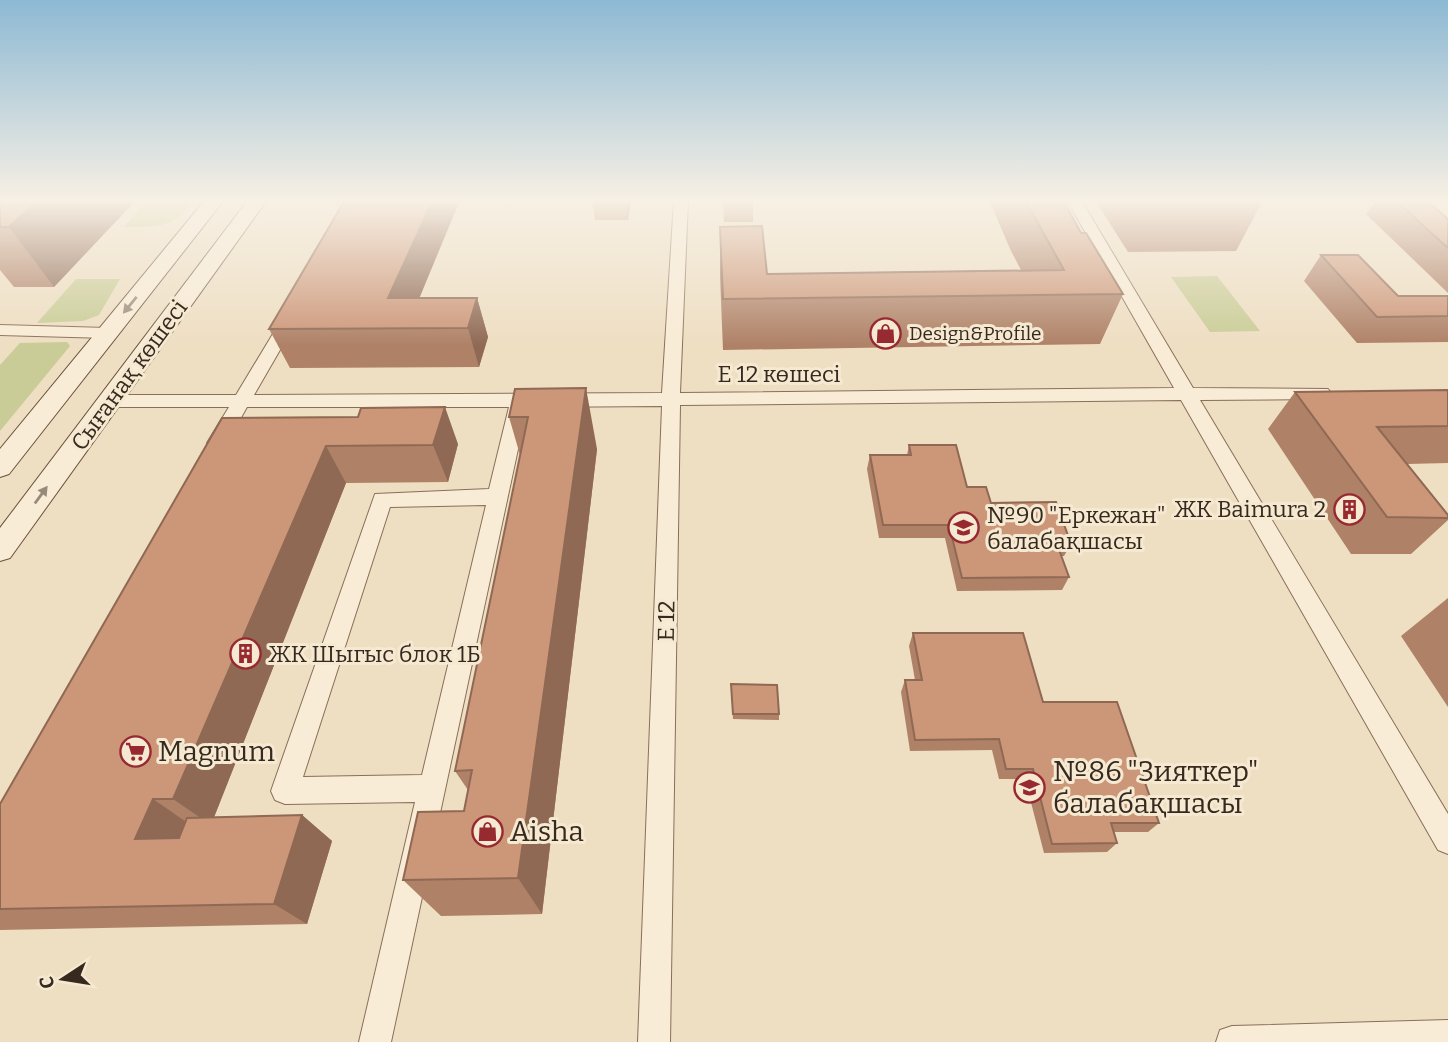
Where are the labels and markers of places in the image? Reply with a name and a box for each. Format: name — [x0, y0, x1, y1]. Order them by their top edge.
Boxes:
shop icon: Design&Profile — [869, 316, 903, 350]
place label: Design&Profile — [909, 322, 1042, 345]
building icon: ЖК Baimura 2 — [1332, 492, 1366, 526]
place label: ЖК Baimura 2 — [1173, 495, 1326, 523]
place label: №90 "Еркежан" балабақшасы — [987, 501, 1166, 555]
school or university icon: №90 "Еркежан" балабақшасы — [947, 511, 981, 545]
building icon: ЖК Шыгыс блок 1Б — [228, 637, 262, 671]
place label: ЖК Шыгыс блок 1Б — [268, 640, 481, 668]
supermarket icon: Magnum — [118, 734, 152, 768]
place label: Magnum — [158, 735, 275, 768]
place label: №86 "Зияткер" балабақшасы — [1053, 755, 1259, 820]
school or university icon: №86 "Зияткер" балабақшасы — [1013, 770, 1047, 804]
shop icon: Aisha — [470, 814, 504, 848]
place label: Aisha — [510, 815, 584, 848]

